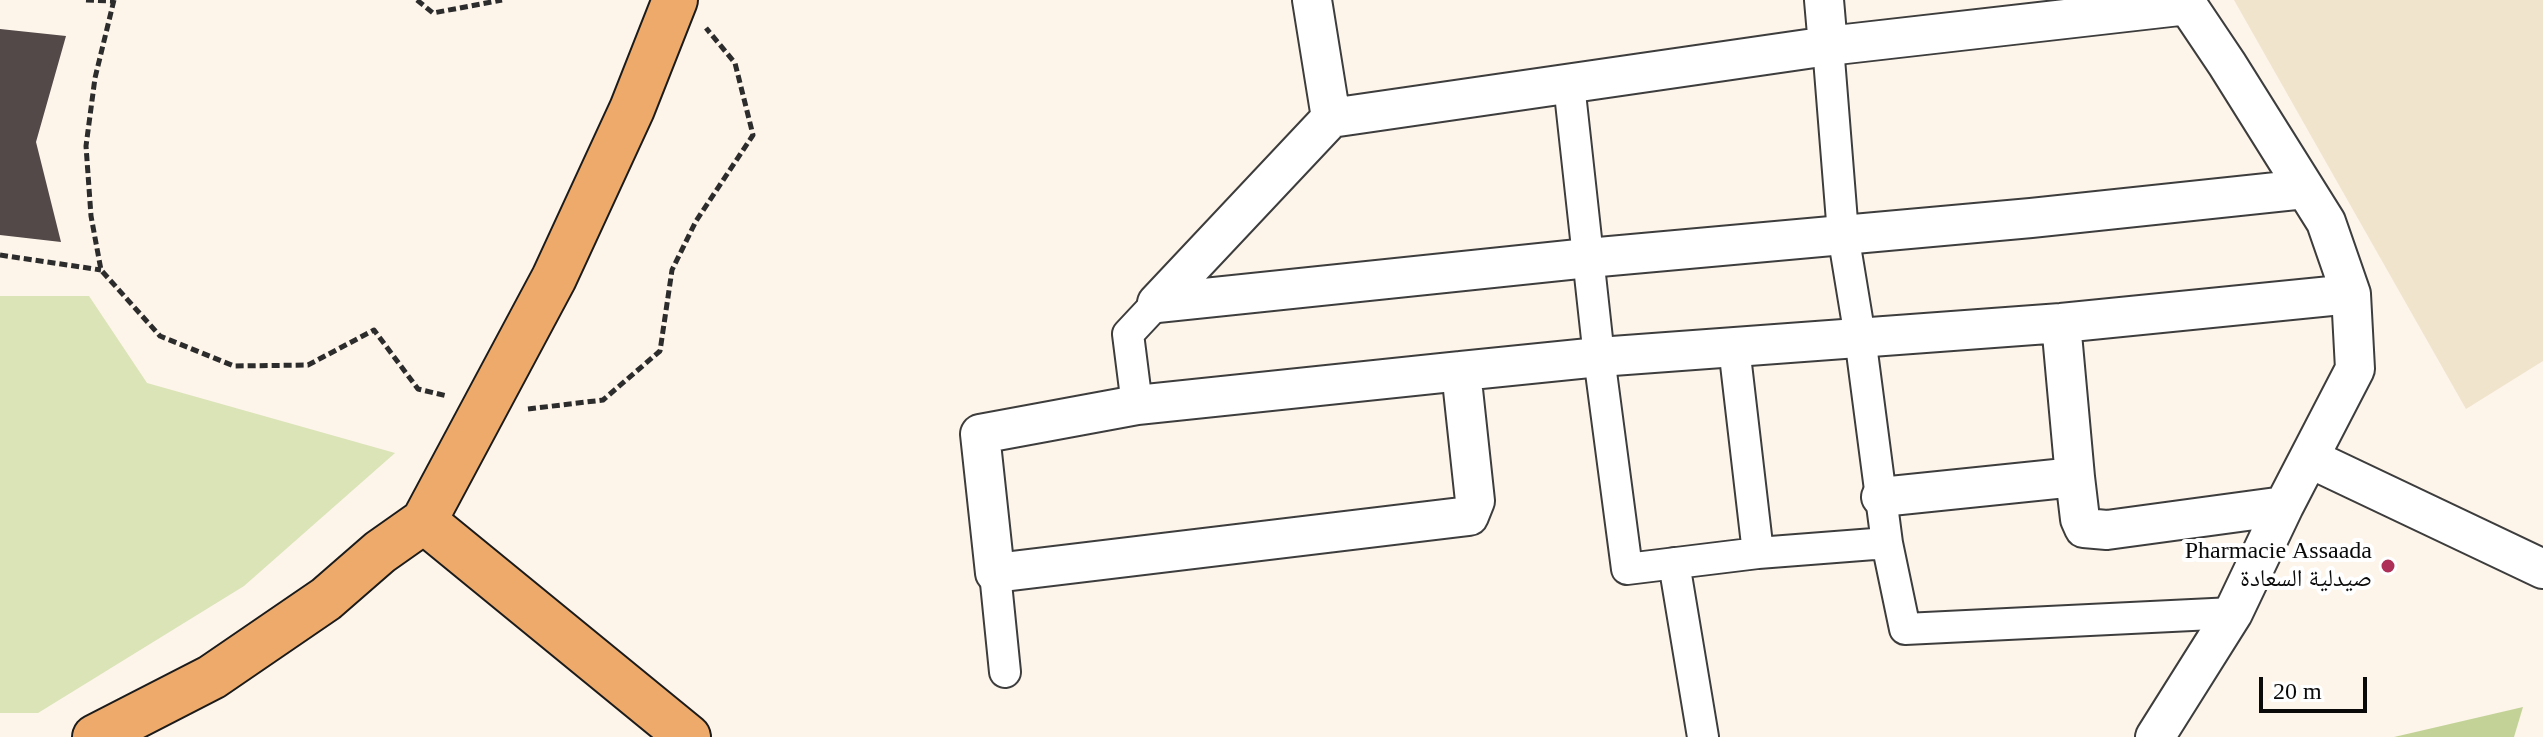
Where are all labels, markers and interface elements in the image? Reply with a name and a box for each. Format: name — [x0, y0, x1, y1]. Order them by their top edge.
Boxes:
place label: Pharmacie Assaada صيدلية السعادة — [2185, 538, 2372, 594]
marker: Pharmacie Assaada صيدلية السعادة — [2379, 557, 2397, 575]
scale bar — [2263, 661, 2371, 711]
text: 20 m — [2273, 678, 2322, 704]

